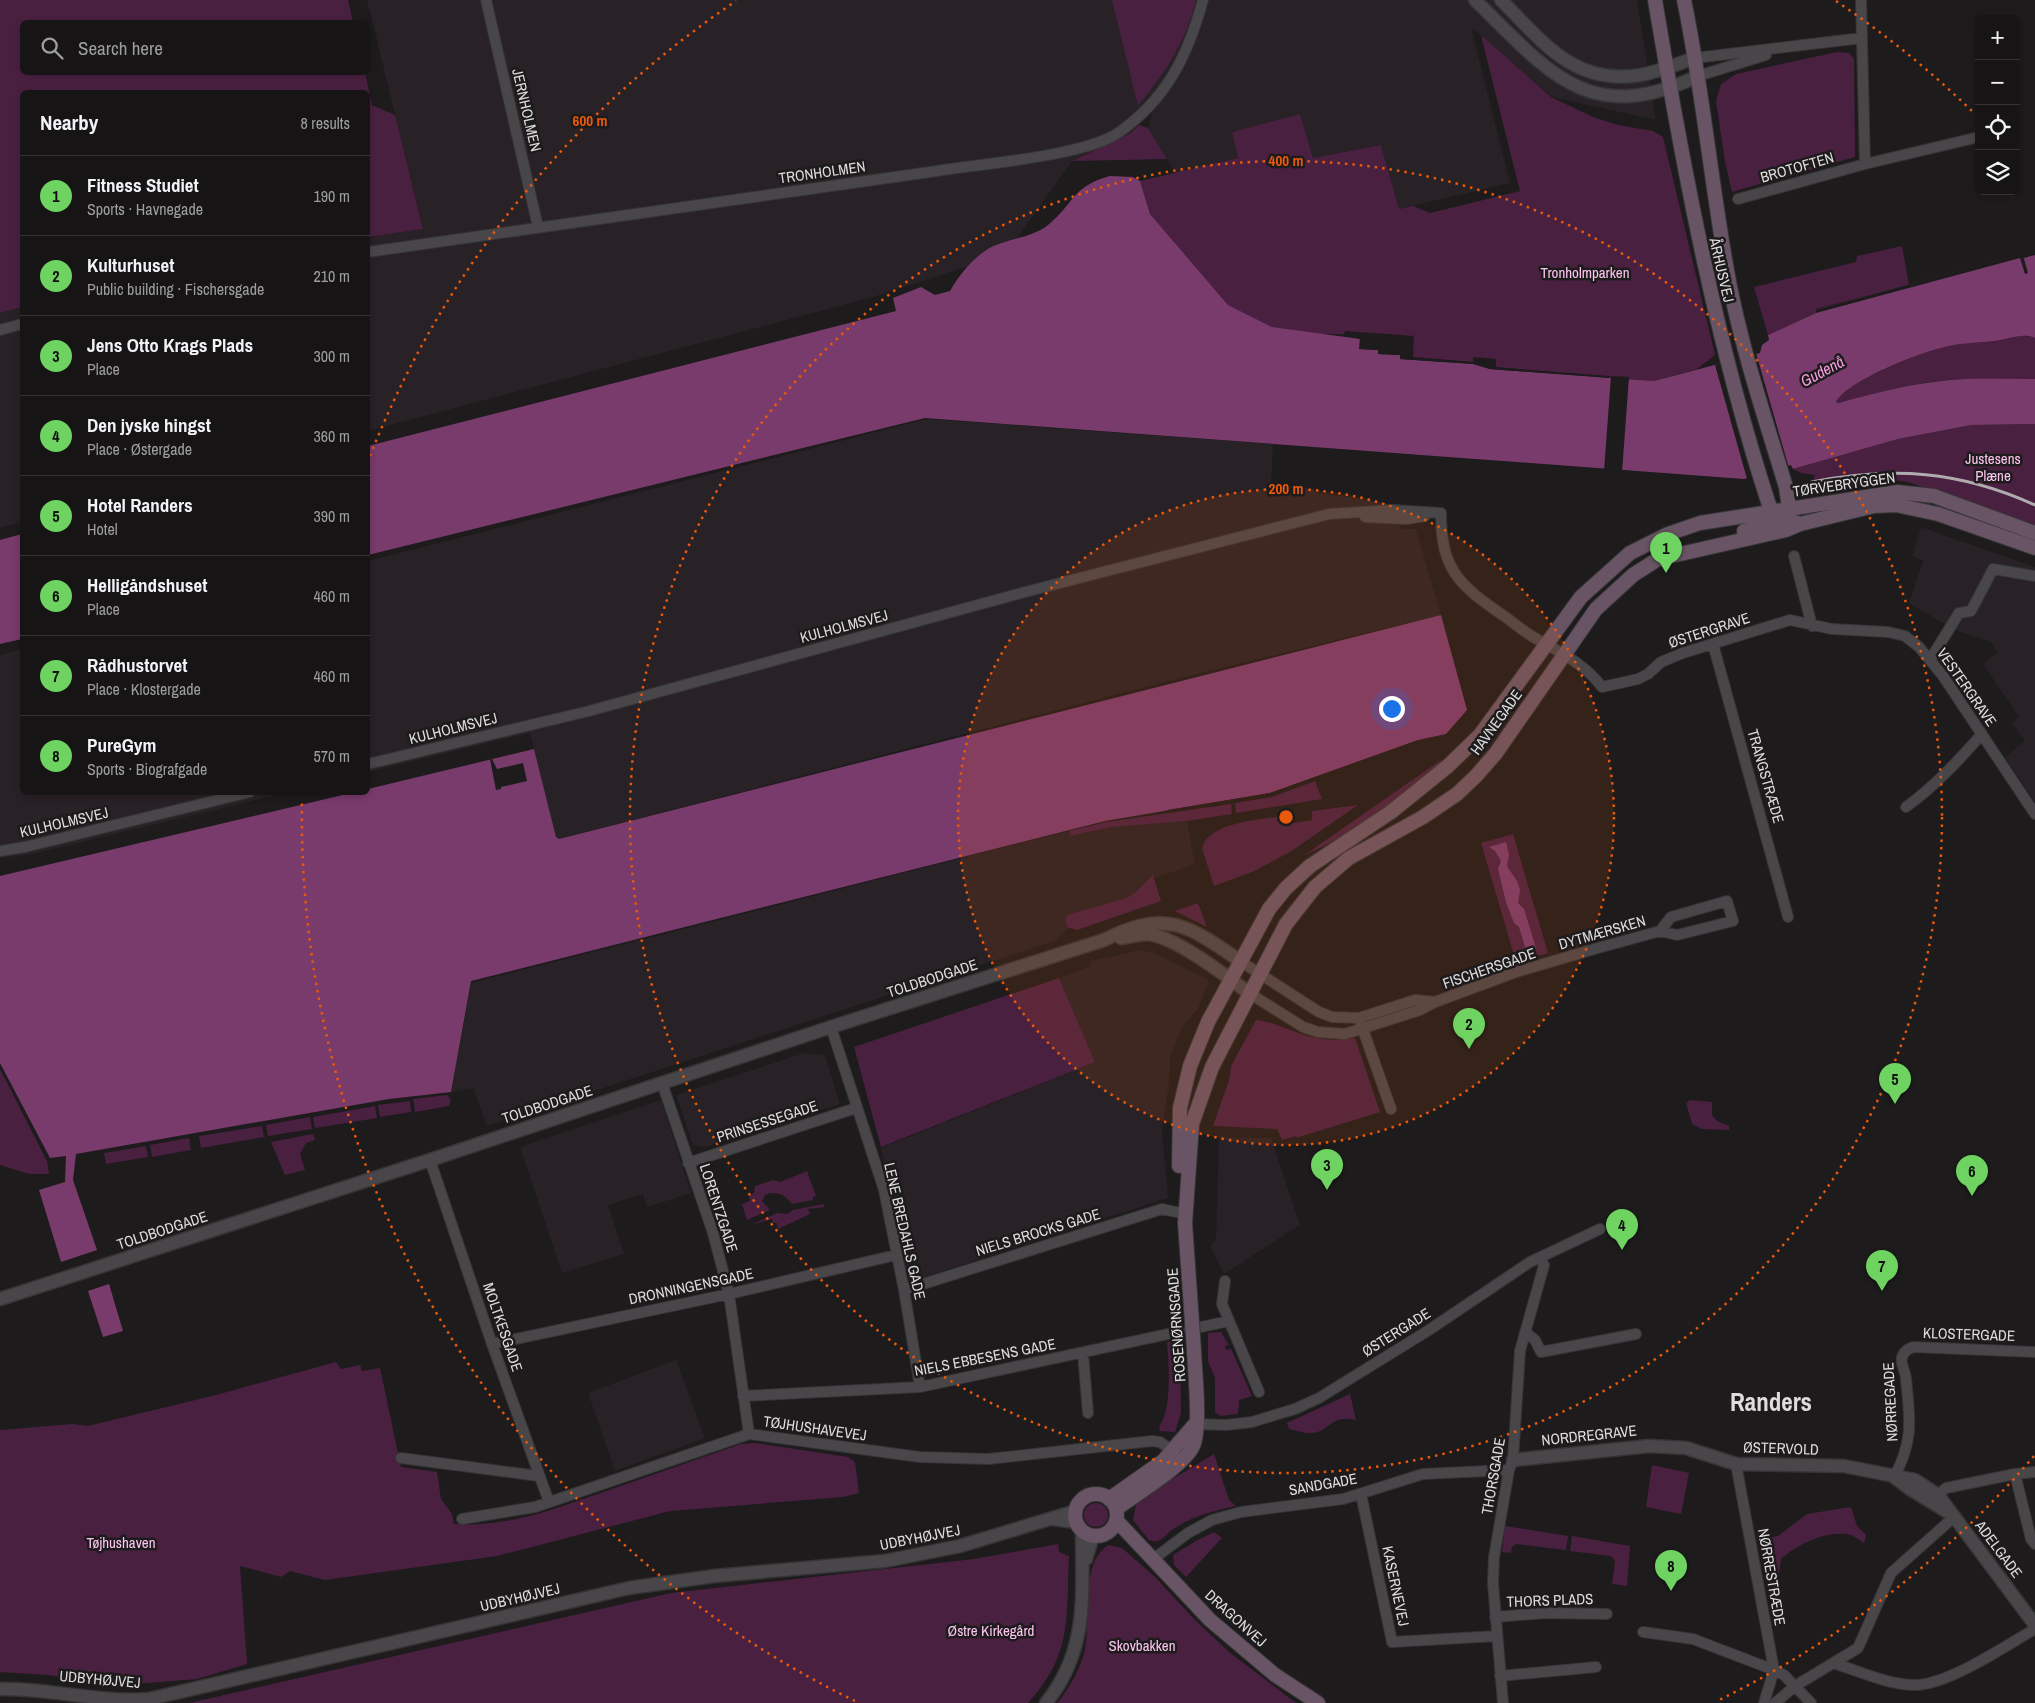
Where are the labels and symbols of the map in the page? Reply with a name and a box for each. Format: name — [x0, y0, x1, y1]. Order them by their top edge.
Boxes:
street label: JERNHOLMEN — [507, 66, 547, 154]
text: 600 m — [573, 110, 607, 131]
street label: BROTOFTEN — [1758, 146, 1836, 188]
text: 400 m — [1269, 150, 1303, 171]
street label: TRONHOLMEN — [777, 156, 867, 188]
street label: ÅRHUSVEJ — [1704, 235, 1740, 304]
park label: Tronholmparken — [1540, 262, 1630, 283]
water label: Gudenå — [1796, 350, 1848, 392]
park label: Justesens Plæne — [1965, 448, 2021, 486]
street label: TØRVEBRYGGEN — [1791, 466, 1897, 502]
text: 200 m — [1269, 478, 1303, 499]
pin: 1 — [1650, 532, 1682, 573]
street label: KULHOLMSVEJ — [798, 604, 890, 648]
street label: ØSTERGRAVE — [1666, 607, 1752, 653]
street label: VESTERGRAVE — [1932, 644, 2002, 730]
street label: HAVNEGADE — [1465, 685, 1527, 759]
your location — [1379, 696, 1405, 722]
street label: KULHOLMSVEJ — [407, 707, 499, 749]
street label: TRANGSTRÆDE — [1743, 726, 1789, 826]
street label: KULHOLMSVEJ — [18, 802, 110, 842]
centre of rings — [1277, 808, 1295, 826]
street label: DYTMÆRSKEN — [1556, 910, 1648, 954]
street label: FISCHERSGADE — [1440, 942, 1538, 994]
street label: TOLDBODGADE — [884, 953, 980, 1003]
pin: 2 — [1453, 1008, 1485, 1049]
pin: 5 — [1879, 1063, 1911, 1104]
street label: TOLDBODGADE — [499, 1079, 595, 1129]
street label: PRINSESSEGADE — [714, 1095, 820, 1147]
pin: 3 — [1311, 1149, 1343, 1190]
pin: 6 — [1956, 1155, 1988, 1196]
street label: LENE BREDAHLS GADE — [879, 1160, 931, 1302]
street label: LORENTZGADE — [695, 1161, 743, 1255]
street label: NIELS BROCKS GADE — [973, 1203, 1103, 1261]
street label: TOLDBODGADE — [114, 1205, 210, 1255]
pin: 4 — [1606, 1209, 1638, 1250]
pin: 7 — [1866, 1250, 1898, 1291]
street label: DRONNINGENSGADE — [627, 1263, 755, 1309]
street label: ROSENØRNSGADE — [1162, 1267, 1190, 1383]
street label: MOLTKESGADE — [478, 1280, 528, 1374]
street label: ØSTERGADE — [1358, 1303, 1434, 1361]
street label: KLOSTERGADE — [1923, 1322, 2015, 1346]
street label: NIELS EBBESENS GADE — [913, 1333, 1057, 1381]
street label: NØRREGADE — [1877, 1362, 1903, 1442]
district label: Randers — [1730, 1385, 1812, 1419]
street label: TØJHUSHAVEVEJ — [762, 1410, 868, 1446]
street label: NORDREGRAVE — [1540, 1420, 1638, 1450]
street label: THORSGADE — [1476, 1436, 1510, 1516]
street label: ØSTERVOLD — [1743, 1436, 1819, 1460]
street label: SANDGADE — [1287, 1468, 1359, 1500]
street label: ADELGADE — [1970, 1515, 2028, 1582]
street label: UDBYHØJVEJ — [878, 1519, 962, 1555]
street label: NØRRESTRÆDE — [1753, 1527, 1791, 1627]
park label: Tøjhushaven — [86, 1532, 156, 1553]
street label: KASERNEVEJ — [1377, 1544, 1415, 1628]
pin: 8 — [1655, 1550, 1687, 1591]
street label: UDBYHØJVEJ — [478, 1578, 562, 1616]
street label: DRAGONVEJ — [1201, 1585, 1271, 1651]
street label: THORS PLADS — [1506, 1588, 1594, 1612]
park label: Østre Kirkegård — [948, 1620, 1034, 1641]
park label: Skovbakken — [1108, 1635, 1176, 1656]
street label: UDBYHØJVEJ — [59, 1665, 141, 1693]

